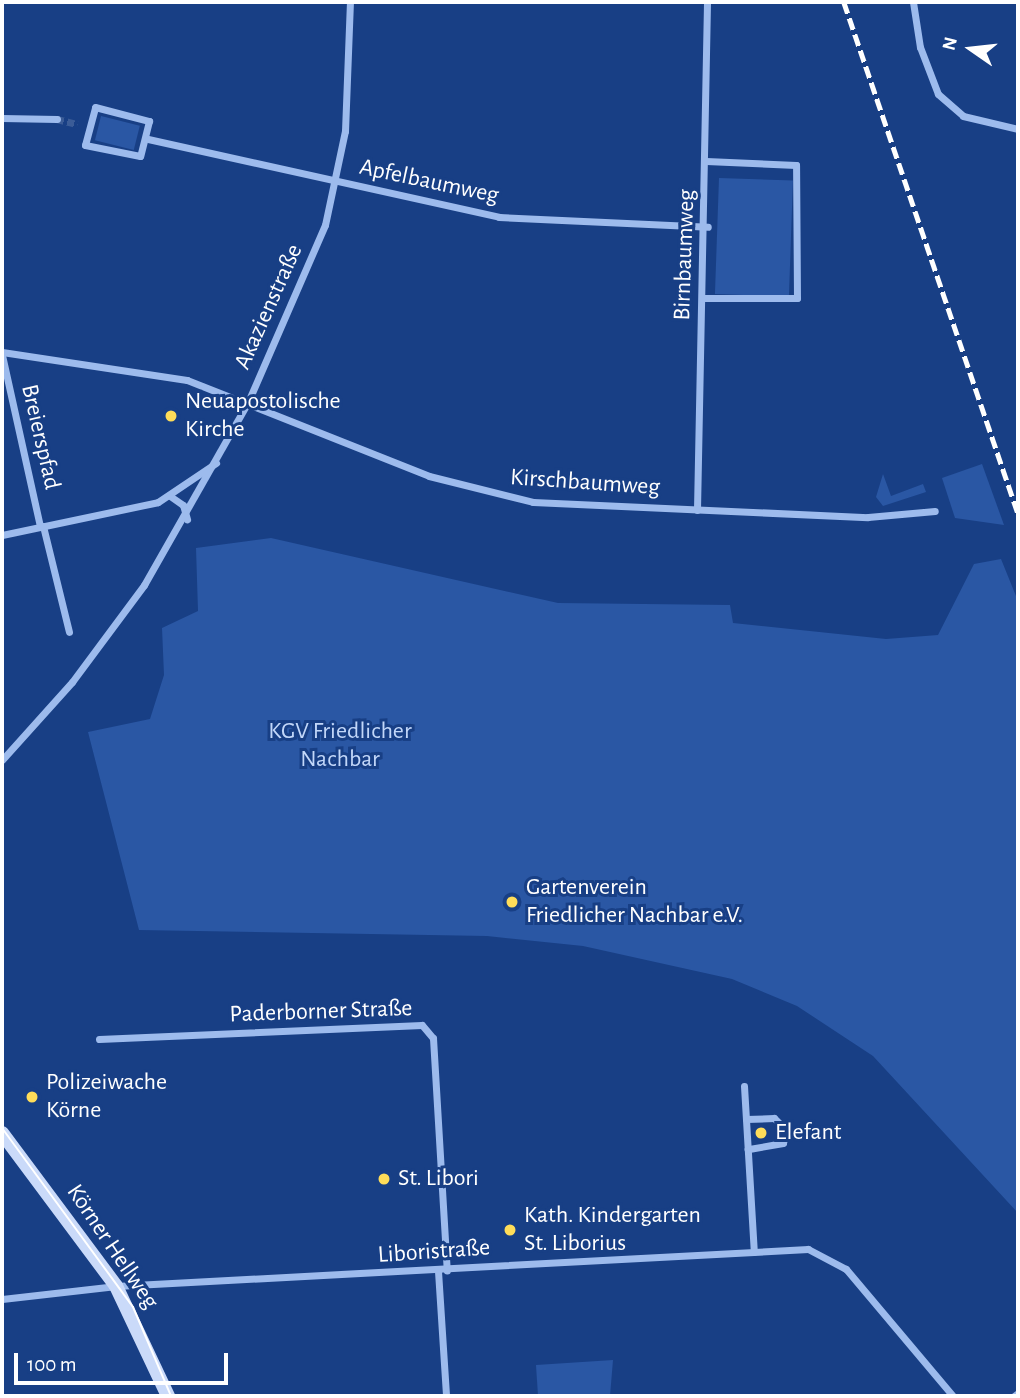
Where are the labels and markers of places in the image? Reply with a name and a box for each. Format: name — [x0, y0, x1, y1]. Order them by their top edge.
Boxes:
place label: Neuapostolische Kirche — [185, 388, 341, 444]
marker: Neuapostolische Kirche — [163, 408, 179, 424]
place label: Gartenverein Friedlicher Nachbar e.V. — [526, 874, 743, 930]
marker: Gartenverein Friedlicher Nachbar e.V. — [504, 894, 520, 910]
place label: Polizeiwache Körne — [46, 1069, 167, 1125]
marker: Polizeiwache Körne — [24, 1089, 40, 1105]
place label: Elefant — [775, 1119, 841, 1147]
marker: Elefant — [753, 1125, 769, 1141]
place label: St. Libori — [398, 1165, 479, 1193]
marker: St. Libori — [376, 1171, 392, 1187]
place label: Kath. Kindergarten St. Liborius — [524, 1202, 701, 1258]
marker: Kath. Kindergarten St. Liborius — [502, 1222, 518, 1238]

